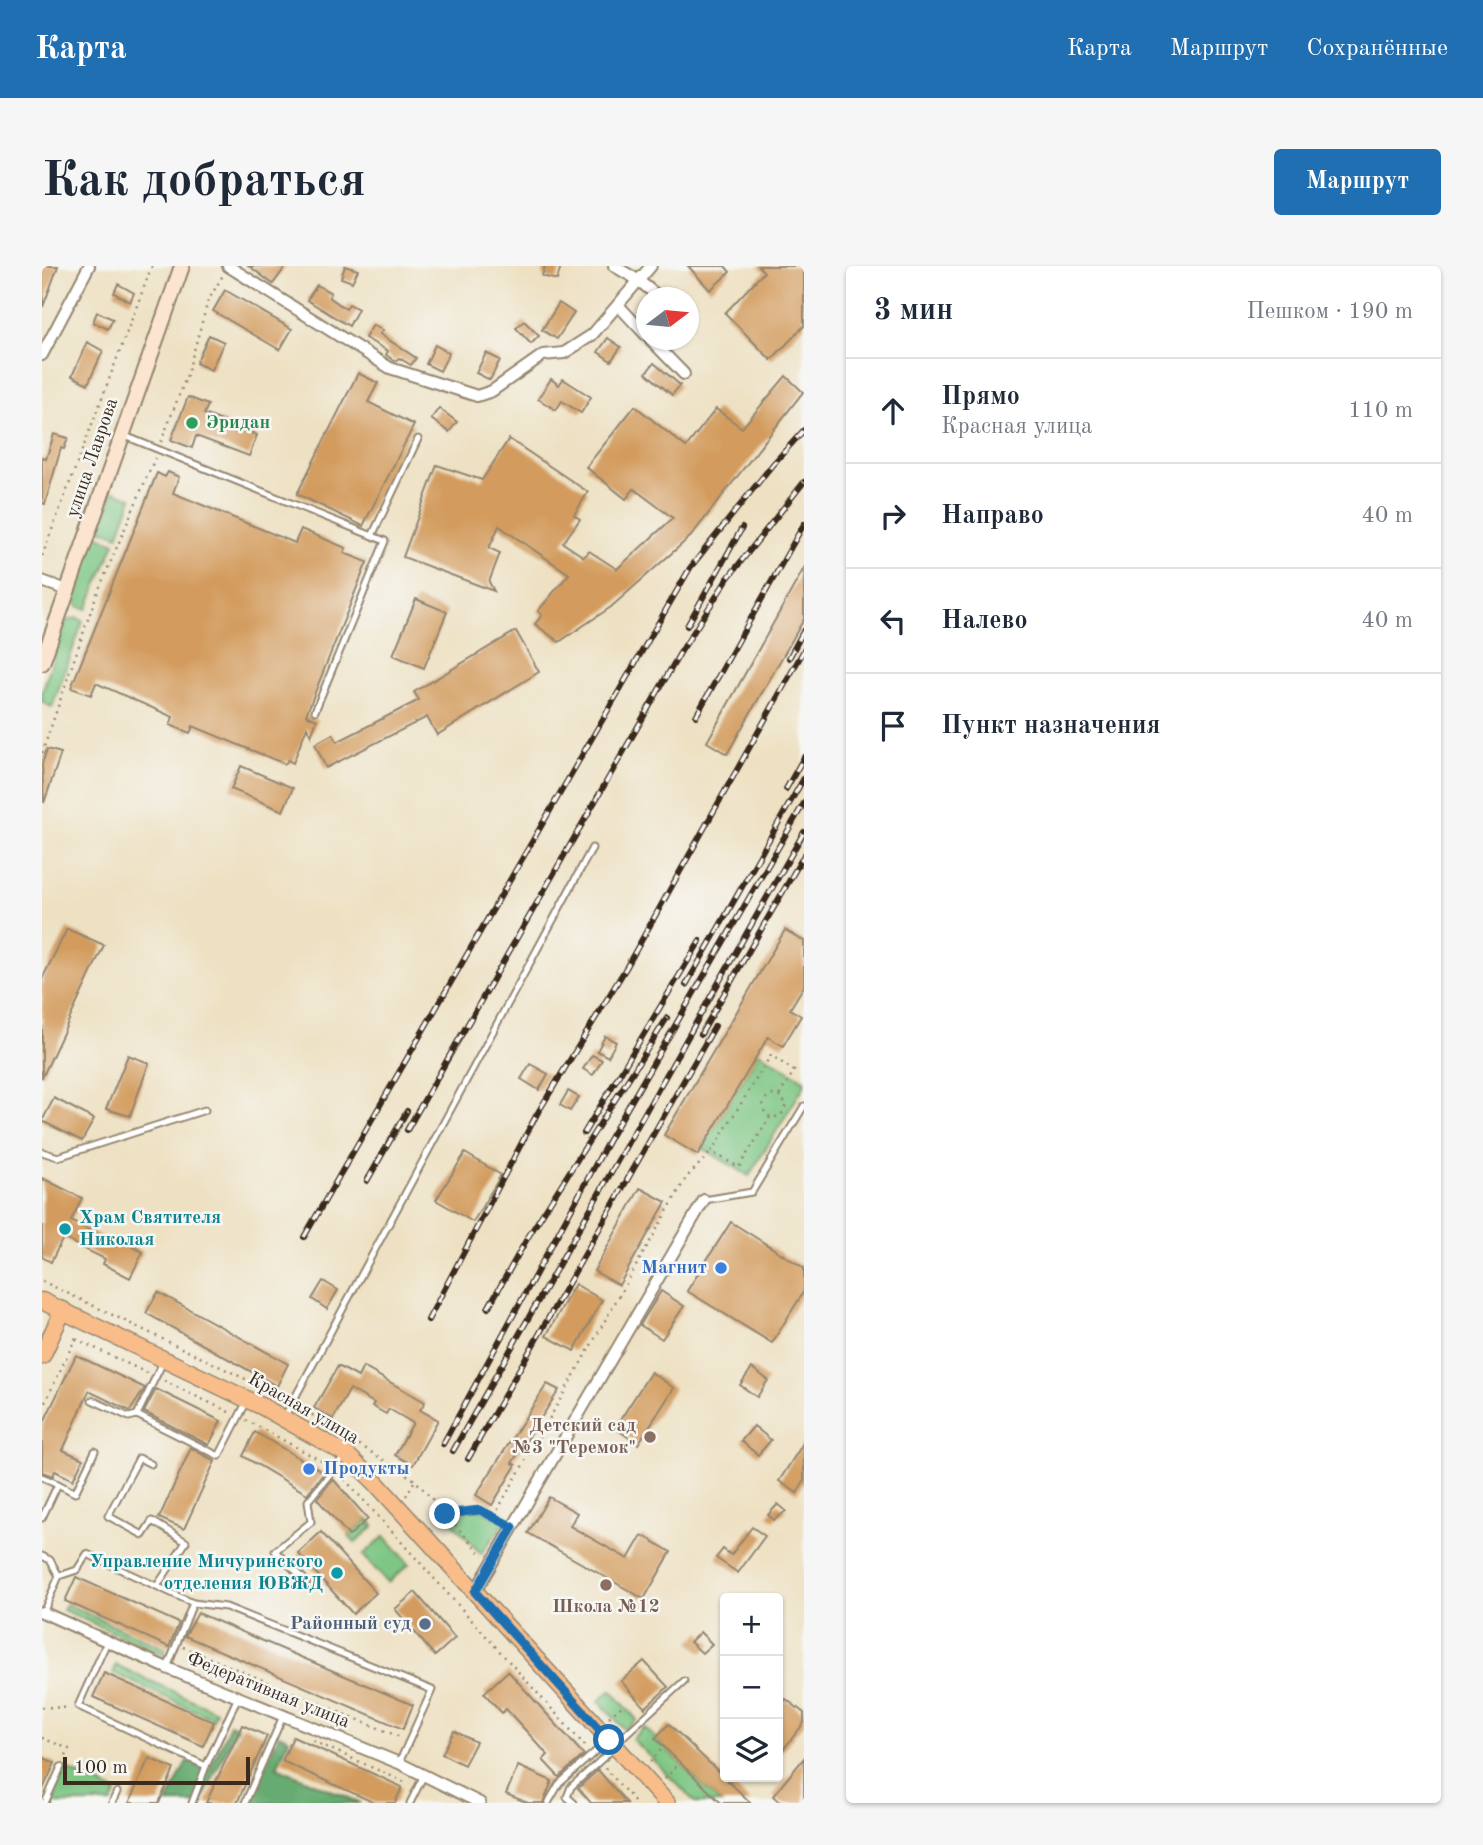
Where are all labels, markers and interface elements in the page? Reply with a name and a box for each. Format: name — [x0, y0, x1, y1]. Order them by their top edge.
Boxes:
text: Карта — [35, 33, 127, 66]
text: Карта — [1067, 37, 1132, 61]
text: Маршрут — [1170, 37, 1268, 61]
text: Сохранённые — [1306, 37, 1448, 61]
button: Маршрут — [1274, 149, 1441, 215]
text: Как добраться — [42, 158, 366, 207]
north arrow — [636, 287, 699, 350]
text: 3 мин — [874, 296, 953, 326]
text: Пешком · 190 m — [1247, 300, 1413, 323]
text: Прямо — [941, 384, 1020, 410]
icon: ahead — [874, 392, 912, 430]
street label: улица Лаврова — [64, 395, 123, 520]
text: 110 m — [1348, 399, 1413, 422]
place label: Эридан — [206, 414, 270, 433]
marker: Эридан — [184, 415, 200, 431]
text: Красная улица — [941, 415, 1092, 438]
icon: right — [874, 497, 912, 535]
text: Направо — [941, 503, 1044, 529]
text: 40 m — [1362, 504, 1413, 527]
icon: left — [874, 602, 912, 640]
text: Налево — [941, 608, 1028, 634]
text: 40 m — [1362, 609, 1413, 632]
icon: arrive — [874, 707, 912, 745]
text: Пункт назначения — [941, 713, 1160, 739]
place label: Храм Святителя Николая — [79, 1209, 221, 1250]
marker: Храм Святителя Николая — [57, 1221, 73, 1237]
place label: Магнит — [641, 1259, 707, 1278]
marker: Магнит — [713, 1260, 729, 1276]
street label: Красная улица — [244, 1370, 362, 1449]
place label: Детский сад №3 "Теремок" — [512, 1417, 636, 1458]
marker: Детский сад №3 "Теремок" — [642, 1429, 658, 1445]
place label: Продукты — [323, 1460, 410, 1479]
marker: Продукты — [301, 1461, 317, 1477]
route end — [429, 1498, 460, 1529]
place label: Управление Мичуринского отделения ЮВЖД — [89, 1553, 323, 1594]
marker: Управление Мичуринского отделения ЮВЖД — [329, 1565, 345, 1581]
marker: Школа №12 — [598, 1577, 614, 1593]
map controls — [720, 1593, 783, 1782]
button: + — [720, 1593, 783, 1656]
place label: Школа №12 — [552, 1598, 660, 1617]
place label: Районный суд — [290, 1615, 411, 1634]
marker: Районный суд — [417, 1616, 433, 1632]
street label: Федеративная улица — [184, 1650, 353, 1733]
button: − — [720, 1656, 783, 1719]
button: layers — [720, 1719, 783, 1782]
route start — [593, 1724, 624, 1755]
scale bar — [63, 1754, 250, 1786]
text: 100 m — [74, 1759, 127, 1778]

